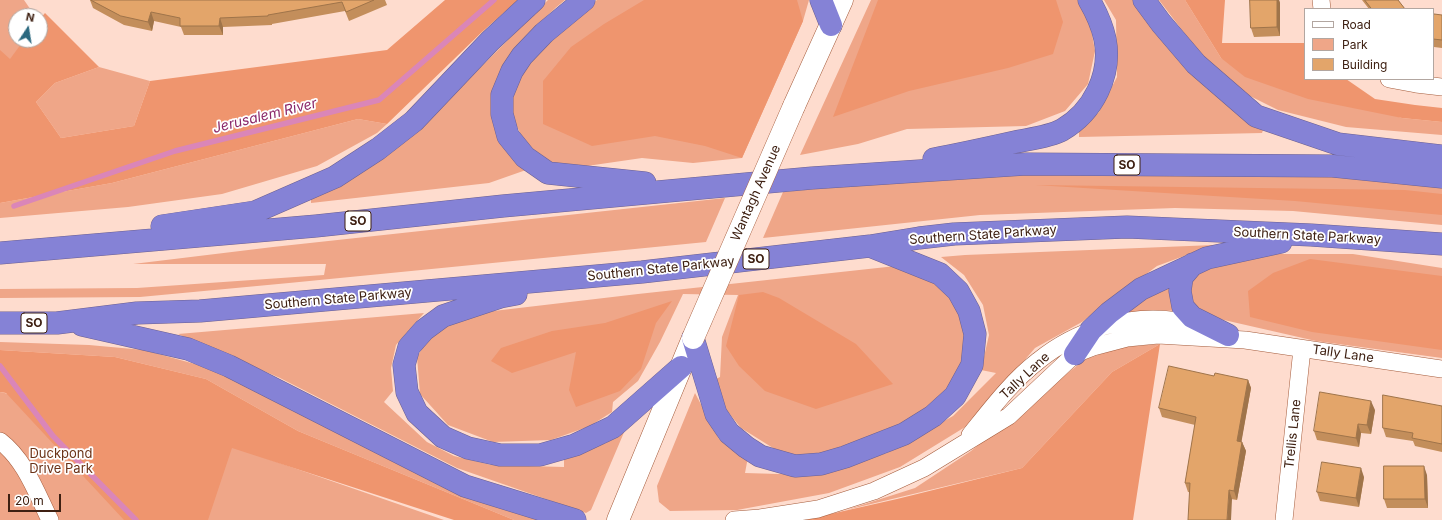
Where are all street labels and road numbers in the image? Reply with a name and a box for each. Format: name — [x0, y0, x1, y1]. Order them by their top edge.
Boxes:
street label: Wantagh Avenue — [728, 142, 784, 244]
road number: SO — [1114, 155, 1140, 175]
road number: SO — [345, 211, 371, 231]
street label: Southern State Parkway — [909, 222, 1057, 248]
street label: Southern State Parkway — [1233, 224, 1381, 248]
road number: SO — [743, 249, 769, 269]
street label: Southern State Parkway — [587, 254, 735, 284]
street label: Southern State Parkway — [264, 285, 412, 313]
road number: SO — [21, 313, 47, 333]
street label: Tally Lane — [1311, 342, 1375, 366]
street label: Tally Lane — [997, 349, 1053, 403]
street label: Trellis Lane — [1282, 398, 1304, 470]

